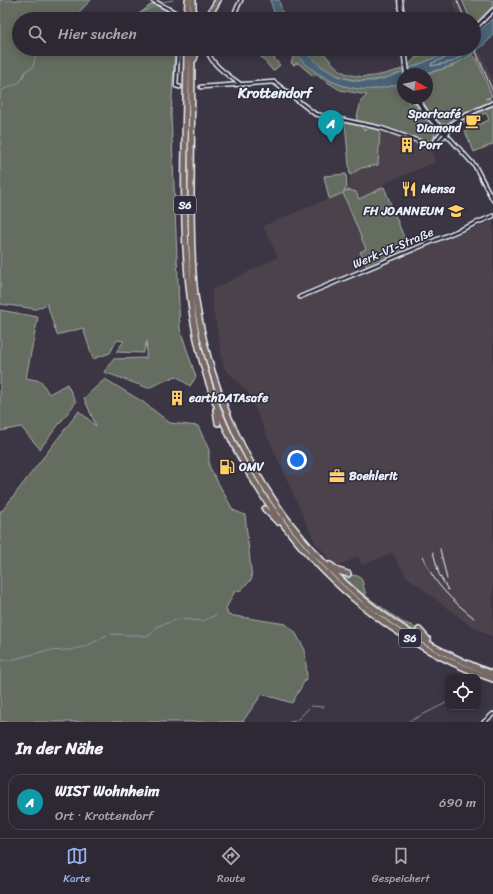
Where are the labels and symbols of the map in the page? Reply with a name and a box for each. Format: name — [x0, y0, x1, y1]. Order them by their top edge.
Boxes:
north arrow — [397, 68, 433, 104]
district label: Krottendorf — [237, 81, 314, 106]
place label: Sportcafé Diamond — [407, 103, 463, 139]
pin: A — [318, 110, 344, 143]
cafe icon: Sportcafé Diamond — [464, 112, 482, 130]
place label: Porr — [419, 134, 443, 156]
building icon: Porr — [398, 136, 416, 154]
place label: Mensa — [420, 178, 456, 200]
restaurant icon: Mensa — [400, 180, 418, 198]
road number: S6 — [174, 196, 196, 214]
place label: FH JOANNEUM — [363, 200, 444, 222]
school or university icon: FH JOANNEUM — [447, 202, 465, 220]
street label: Werk-VI-Straße — [349, 221, 437, 275]
place label: earthDATAsafe — [188, 387, 269, 409]
building icon: earthDATAsafe — [168, 389, 186, 407]
your location — [287, 450, 307, 470]
place label: OMV — [238, 456, 265, 478]
fuel station icon: OMV — [218, 458, 236, 476]
place label: Boehlerit — [349, 465, 399, 487]
office icon: Boehlerit — [328, 467, 346, 485]
road number: S6 — [399, 629, 421, 647]

